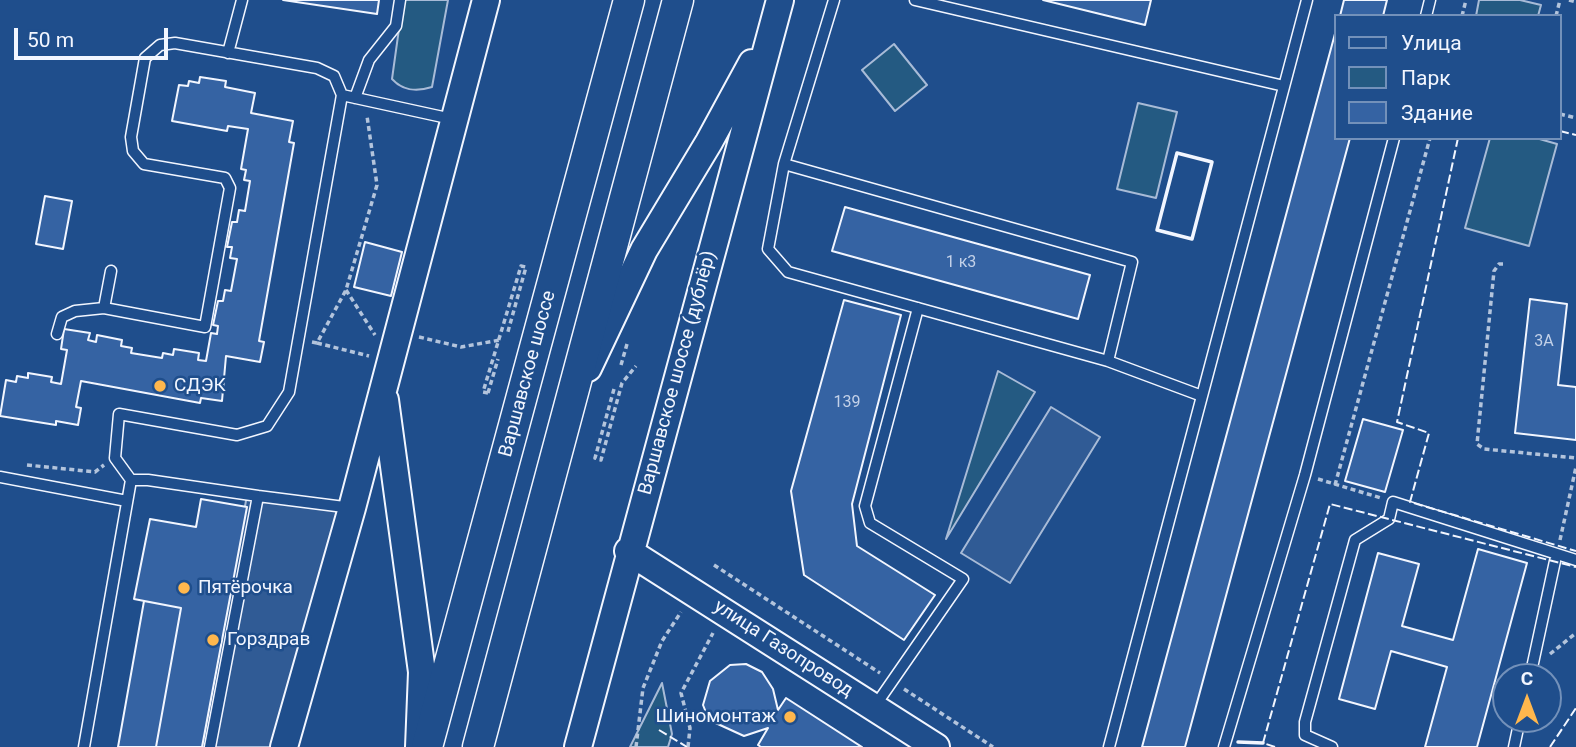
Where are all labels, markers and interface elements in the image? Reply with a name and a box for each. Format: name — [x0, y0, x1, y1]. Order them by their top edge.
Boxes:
scale bar — [18, 14, 172, 58]
legend — [1334, 14, 1562, 140]
text: 50 m — [27, 28, 74, 52]
text: Улица — [1401, 31, 1462, 55]
text: Парк — [1401, 66, 1451, 90]
text: Здание — [1401, 101, 1473, 125]
street label: Варшавское шоссе (дублёр) — [634, 248, 722, 498]
house number: 1 к3 — [946, 253, 976, 273]
street label: Варшавское шоссе — [495, 288, 561, 460]
house number: 3А — [1534, 332, 1554, 352]
place label: СДЭК — [174, 375, 226, 397]
marker: СДЭК — [152, 378, 168, 394]
house number: 139 — [834, 393, 860, 413]
place label: Пятёрочка — [198, 577, 293, 599]
marker: Пятёрочка — [176, 580, 192, 596]
street label: улица Газопровод — [709, 596, 857, 702]
place label: Горздрав — [227, 629, 310, 651]
marker: Горздрав — [205, 632, 221, 648]
north arrow — [1492, 663, 1562, 733]
text: С — [1521, 667, 1533, 690]
place label: Шиномонтаж — [656, 706, 776, 728]
marker: Шиномонтаж — [782, 709, 798, 725]

